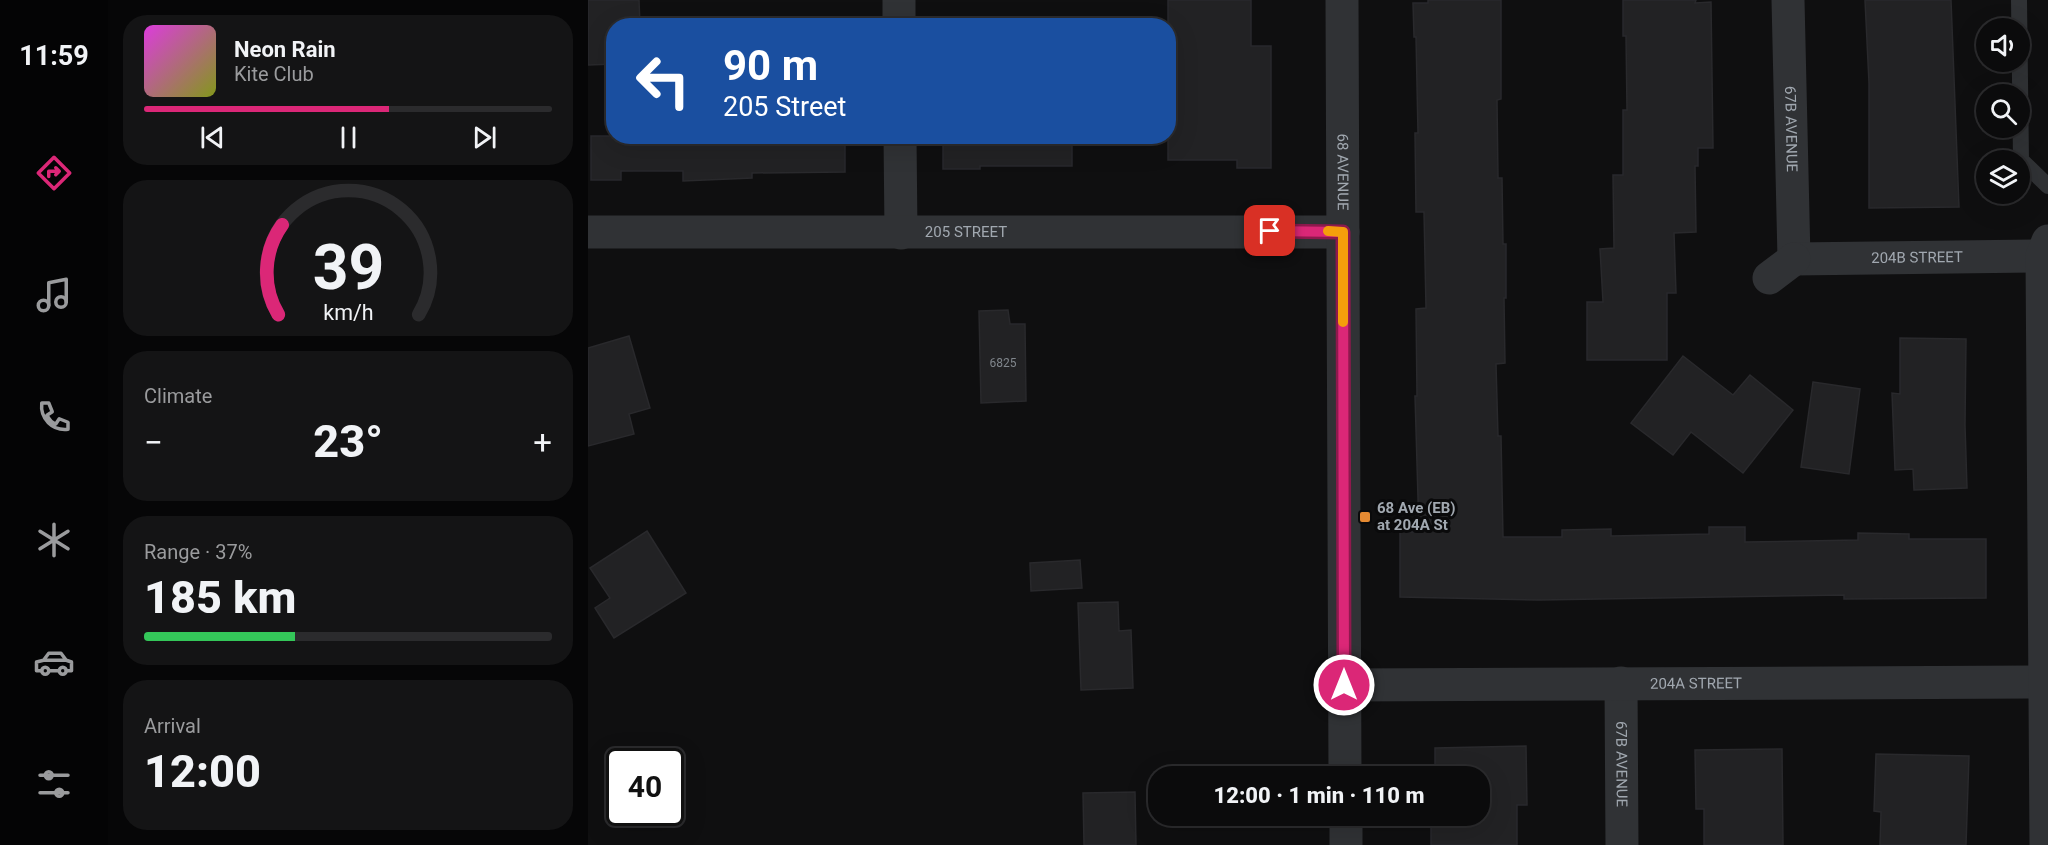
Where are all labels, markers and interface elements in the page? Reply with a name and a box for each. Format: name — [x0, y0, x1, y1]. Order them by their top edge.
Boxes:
map controls — [1976, 18, 2030, 204]
button: sound — [1976, 18, 2030, 72]
text: Neon Rain — [234, 37, 336, 62]
text: 11:59 — [19, 40, 89, 72]
text: 90 m — [723, 41, 818, 90]
icon: left — [624, 42, 702, 120]
text: Kite Club — [234, 62, 314, 86]
button: search — [1976, 84, 2030, 138]
street label: 67B AVENUE — [1781, 86, 1801, 173]
text: 205 Street — [723, 91, 846, 123]
icon: previous — [196, 121, 229, 154]
icon: pause — [332, 121, 365, 154]
icon: next — [468, 121, 501, 154]
street label: 68 AVENUE — [1334, 134, 1352, 211]
button: layers — [1976, 150, 2030, 204]
icon: directions — [33, 152, 75, 194]
pin — [1244, 205, 1295, 256]
icon: arrive — [1253, 214, 1286, 247]
street label: 205 STREET — [925, 223, 1007, 241]
text: 39 — [312, 231, 384, 304]
street label: 204B STREET — [1871, 248, 1963, 267]
icon: music — [33, 274, 75, 316]
text: km/h — [323, 300, 373, 325]
house number: 6825 — [990, 356, 1017, 370]
text: Climate — [144, 384, 212, 408]
icon: phone — [33, 396, 75, 438]
text: 23° — [313, 415, 383, 468]
text: − — [144, 423, 163, 462]
text: + — [533, 423, 552, 462]
place label: 68 Ave (EB) at 204A St — [1377, 499, 1456, 534]
marker: 68 Ave (EB) at 204A St — [1358, 510, 1372, 524]
icon: climate — [33, 519, 75, 561]
text: Range · 37% — [144, 540, 252, 564]
text: 185 km — [144, 571, 296, 624]
icon: car — [33, 641, 75, 683]
position arrow — [1312, 653, 1376, 717]
street label: 204A STREET — [1650, 674, 1742, 693]
text: Arrival — [144, 714, 201, 738]
street label: 67B AVENUE — [1612, 721, 1631, 808]
text: 12:00 — [144, 745, 261, 798]
speed limit sign: 40 — [606, 748, 684, 826]
icon: filters — [33, 763, 75, 805]
text: 12:00 · 1 min · 110 m — [1214, 783, 1424, 808]

